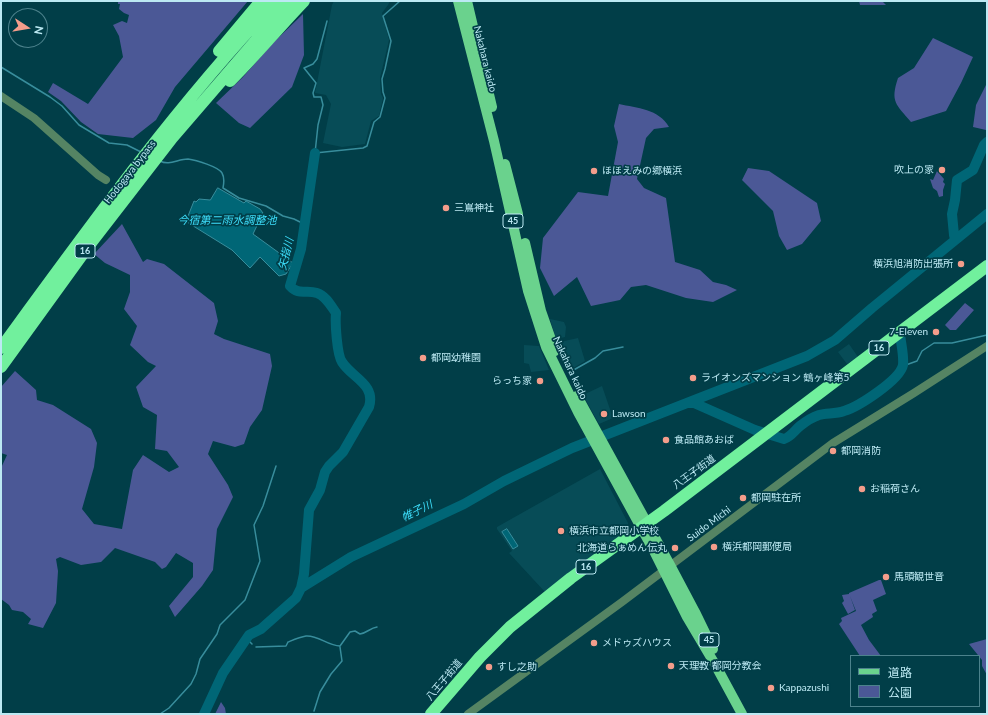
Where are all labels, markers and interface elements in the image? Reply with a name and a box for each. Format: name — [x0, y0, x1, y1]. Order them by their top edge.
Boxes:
north arrow — [8, 8, 48, 48]
text: N — [32, 25, 46, 36]
street label: Nakahara kaido — [471, 25, 499, 93]
street label: Hodogaya bypass — [102, 138, 158, 206]
place label: 吹上の家 — [894, 164, 934, 176]
place label: ほほえみの郷横浜 — [602, 165, 682, 177]
marker: 吹上の家 — [937, 165, 947, 175]
marker: ほほえみの郷横浜 — [589, 166, 599, 176]
place label: 三嶌神社 — [454, 202, 494, 214]
marker: 三嶌神社 — [441, 203, 451, 213]
water label: 今宿第二雨水調整池 — [178, 213, 276, 227]
road number: 45 — [503, 214, 523, 228]
water label: 矢指川 — [276, 236, 296, 272]
road number: 16 — [75, 244, 95, 258]
place label: 横浜旭消防出張所 — [873, 258, 953, 270]
marker: 横浜旭消防出張所 — [956, 259, 966, 269]
place label: 7-Eleven — [889, 326, 928, 338]
marker: 7-Eleven — [931, 327, 941, 337]
street label: Nakahara kaido — [550, 335, 590, 401]
road number: 16 — [869, 341, 889, 355]
place label: 都岡幼稚園 — [431, 352, 481, 364]
marker: 都岡幼稚園 — [418, 353, 428, 363]
place label: ライオンズマンション 鶴ヶ峰第5 — [701, 372, 849, 384]
marker: ライオンズマンション 鶴ヶ峰第5 — [688, 373, 698, 383]
place label: らっち家 — [492, 375, 532, 387]
marker: らっち家 — [535, 376, 545, 386]
place label: Lawson — [612, 408, 645, 420]
marker: Lawson — [599, 409, 609, 419]
place label: 食品館あおば — [674, 434, 734, 446]
marker: 食品館あおば — [661, 435, 671, 445]
place label: 都岡消防 — [841, 445, 881, 457]
marker: 都岡消防 — [828, 446, 838, 456]
street label: 八王子街道 — [670, 452, 718, 492]
place label: お稲荷さん — [870, 483, 920, 495]
marker: お稲荷さん — [857, 484, 867, 494]
place label: 都岡駐在所 — [751, 492, 801, 504]
marker: 都岡駐在所 — [738, 493, 748, 503]
water label: 帷子川 — [399, 498, 435, 524]
street label: Suido Michi — [685, 504, 733, 544]
place label: 横浜市立都岡小学校 — [569, 525, 659, 537]
marker: 横浜市立都岡小学校 — [556, 526, 566, 536]
place label: 横浜都岡郵便局 — [722, 541, 792, 553]
place label: 北海道らぁめん伝丸 — [577, 542, 667, 554]
marker: 横浜都岡郵便局 — [709, 542, 719, 552]
marker: 北海道らぁめん伝丸 — [670, 543, 680, 553]
road number: 16 — [576, 560, 596, 574]
place label: 馬頭観世音 — [894, 571, 944, 583]
marker: 馬頭観世音 — [881, 572, 891, 582]
road number: 45 — [699, 633, 719, 647]
place label: メドゥズハウス — [602, 637, 672, 649]
marker: メドゥズハウス — [589, 638, 599, 648]
legend — [850, 655, 980, 707]
street label: 八王子街道 — [423, 657, 465, 703]
place label: 天理教 都岡分教会 — [679, 660, 762, 672]
place label: すし之助 — [497, 661, 537, 673]
marker: 天理教 都岡分教会 — [666, 661, 676, 671]
marker: すし之助 — [484, 662, 494, 672]
text: 道路 — [888, 665, 912, 680]
place label: Kappazushi — [779, 682, 829, 694]
marker: Kappazushi — [766, 683, 776, 693]
text: 公園 — [888, 685, 912, 700]

